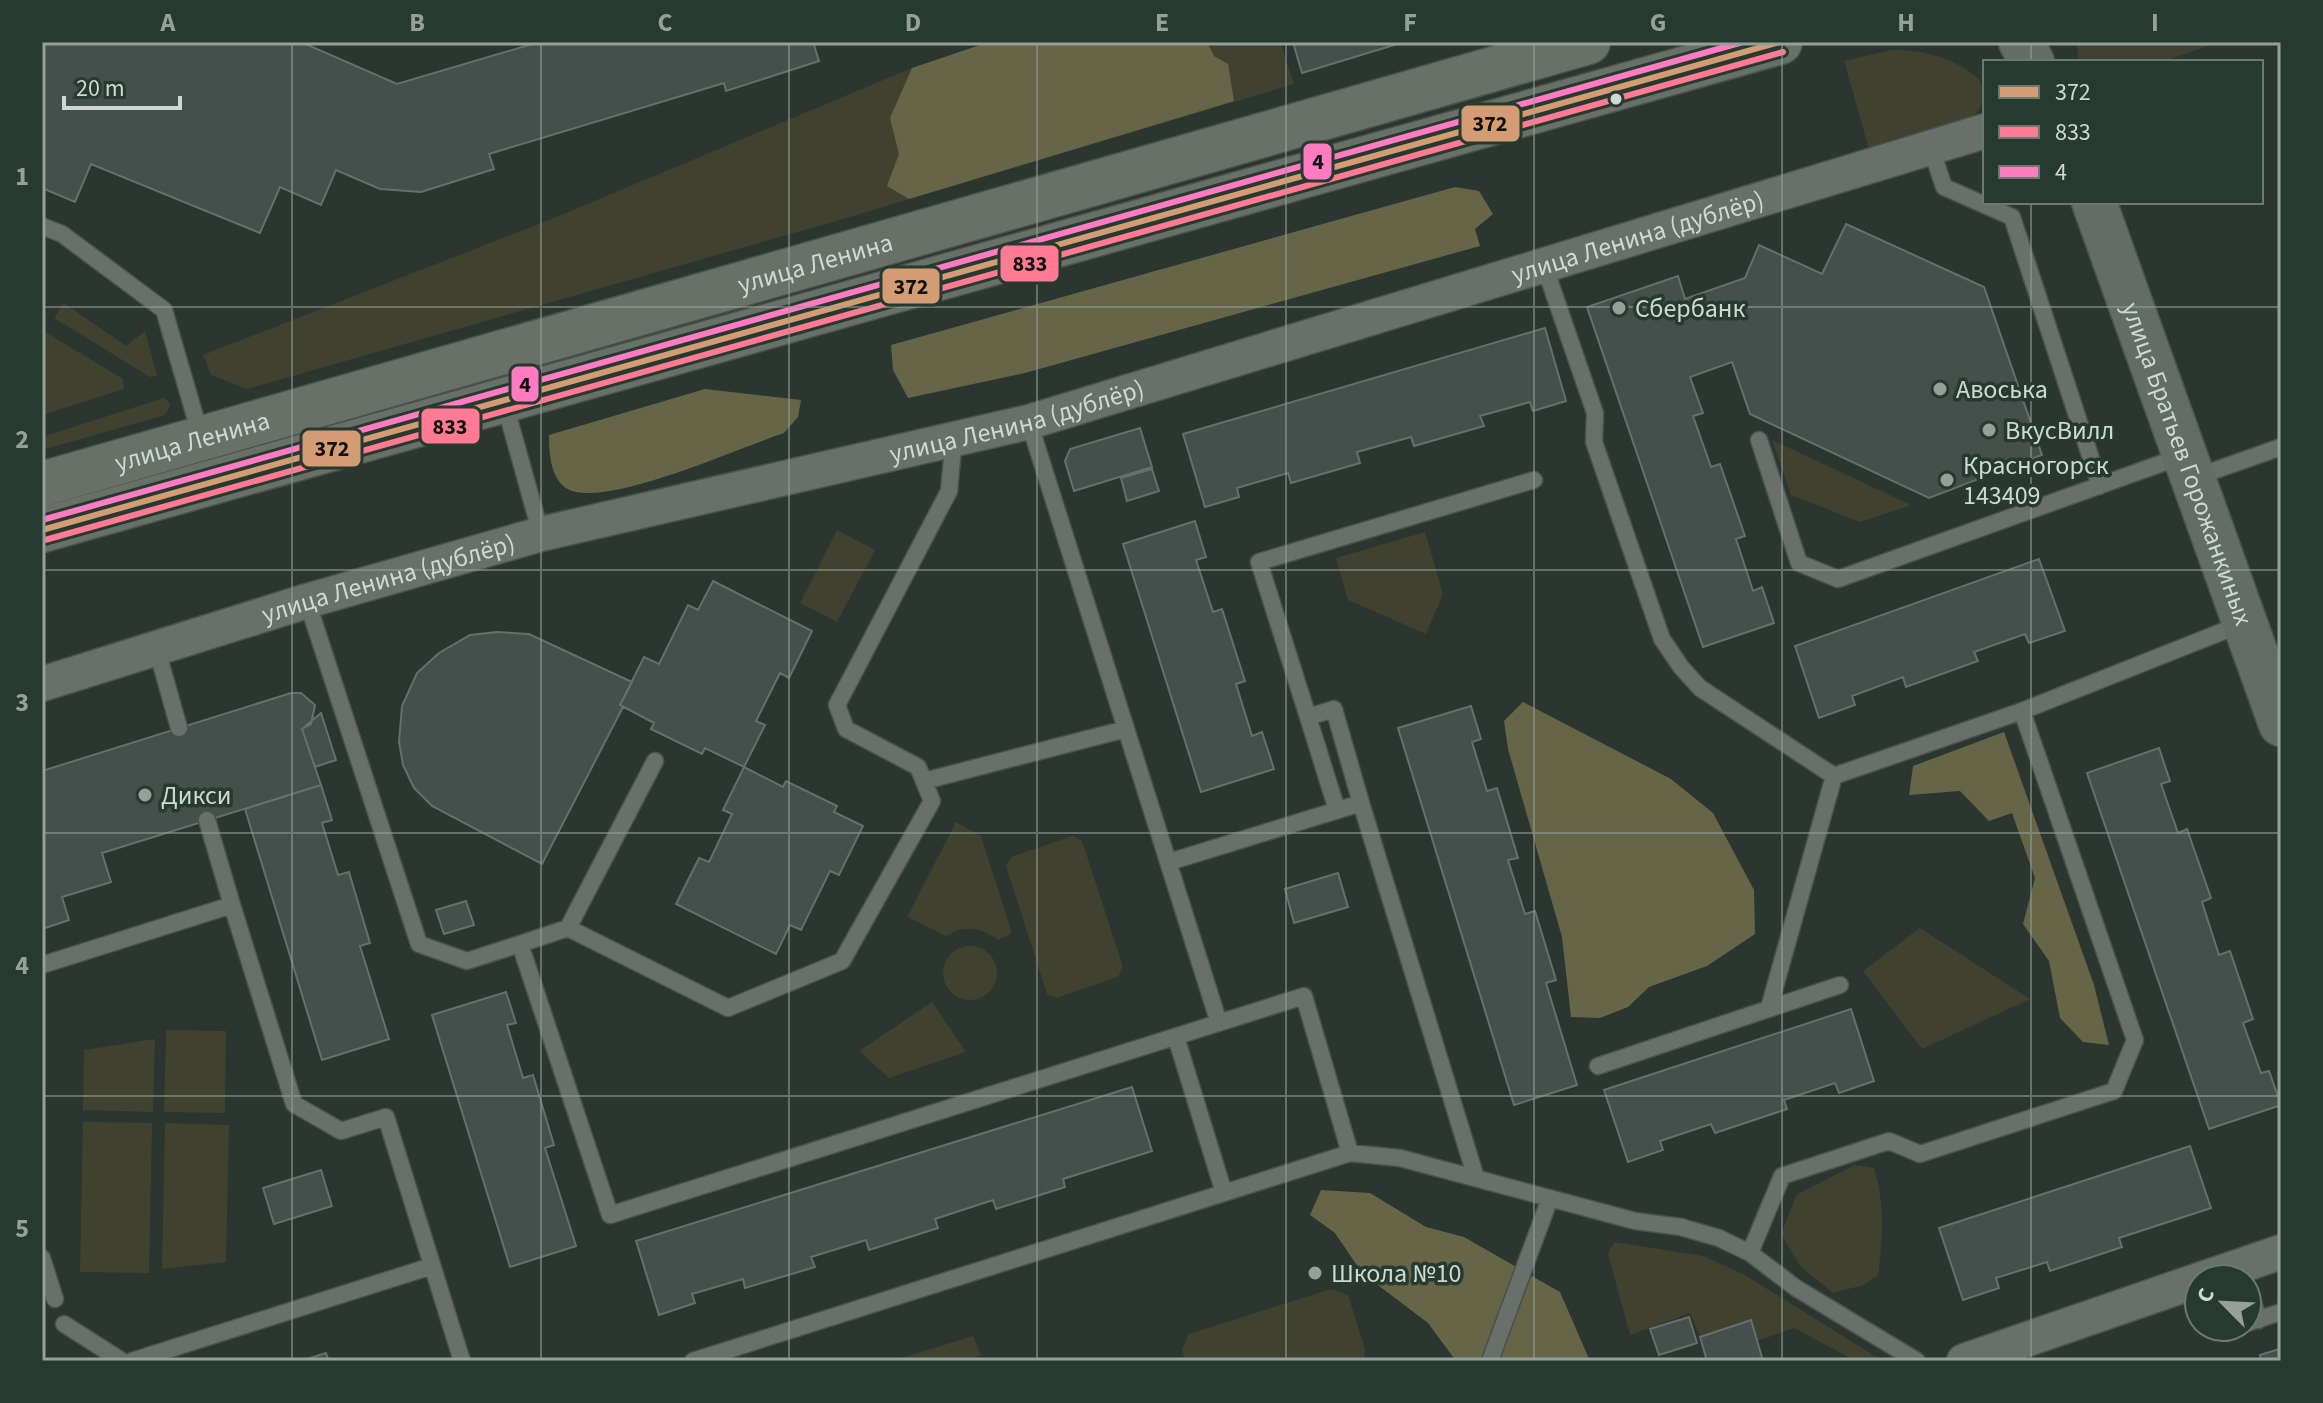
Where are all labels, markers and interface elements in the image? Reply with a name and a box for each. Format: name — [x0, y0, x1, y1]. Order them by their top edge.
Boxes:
text: A — [160, 4, 177, 41]
text: B — [409, 4, 425, 41]
text: C — [657, 4, 673, 41]
text: D — [905, 4, 921, 41]
text: E — [1155, 4, 1169, 41]
text: F — [1403, 4, 1417, 41]
text: G — [1650, 4, 1666, 41]
text: H — [1897, 4, 1915, 41]
text: I — [2151, 4, 2159, 41]
scale bar — [64, 60, 180, 110]
legend — [1983, 60, 2263, 204]
text: 20 m — [76, 71, 125, 106]
text: 372 — [2055, 75, 2091, 110]
unlabelled marker — [1608, 91, 1624, 107]
line badge: 372 — [1460, 104, 1521, 143]
text: 372 — [1473, 108, 1507, 140]
text: 833 — [2055, 115, 2091, 150]
line badge: 4 — [1302, 142, 1333, 181]
text: 4 — [1312, 146, 1324, 178]
text: 4 — [2055, 155, 2067, 190]
text: 1 — [15, 158, 29, 195]
street label: улица Ленина (дублёр) — [1507, 181, 1768, 293]
street label: улица Ленина — [733, 223, 897, 303]
line badge: 833 — [999, 244, 1060, 283]
text: 833 — [1013, 248, 1047, 280]
line badge: 372 — [881, 267, 941, 305]
text: 372 — [894, 271, 928, 303]
place label: Сбербанк — [1635, 290, 1745, 327]
street label: улица Братьев Горожанкиных — [2113, 297, 2263, 631]
marker: Сбербанк — [1610, 299, 1628, 317]
line badge: 4 — [510, 365, 540, 403]
text: 4 — [519, 369, 531, 401]
street label: улица Ленина (дублёр) — [886, 370, 1149, 472]
place label: Авоська — [1956, 371, 2048, 408]
marker: Авоська — [1931, 380, 1949, 398]
street label: улица Ленина — [110, 401, 274, 481]
line badge: 833 — [420, 407, 481, 445]
text: 833 — [433, 411, 467, 443]
place label: ВкусВилл — [2005, 412, 2114, 449]
text: 2 — [15, 421, 29, 458]
marker: ВкусВилл — [1980, 421, 1998, 439]
line badge: 372 — [301, 429, 362, 468]
text: 372 — [315, 433, 349, 465]
place label: Красногорск 143409 — [1963, 447, 2109, 514]
marker: Красногорск 143409 — [1938, 471, 1956, 489]
street label: улица Ленина (дублёр) — [257, 524, 519, 633]
text: 3 — [15, 684, 29, 721]
place label: Дикси — [161, 777, 231, 814]
marker: Дикси — [136, 786, 154, 804]
text: 4 — [15, 947, 29, 984]
text: 5 — [15, 1210, 29, 1247]
place label: Школа №10 — [1331, 1255, 1462, 1292]
north arrow — [2183, 1263, 2263, 1343]
marker: Школа №10 — [1306, 1264, 1324, 1282]
text: С — [2188, 1283, 2223, 1308]

